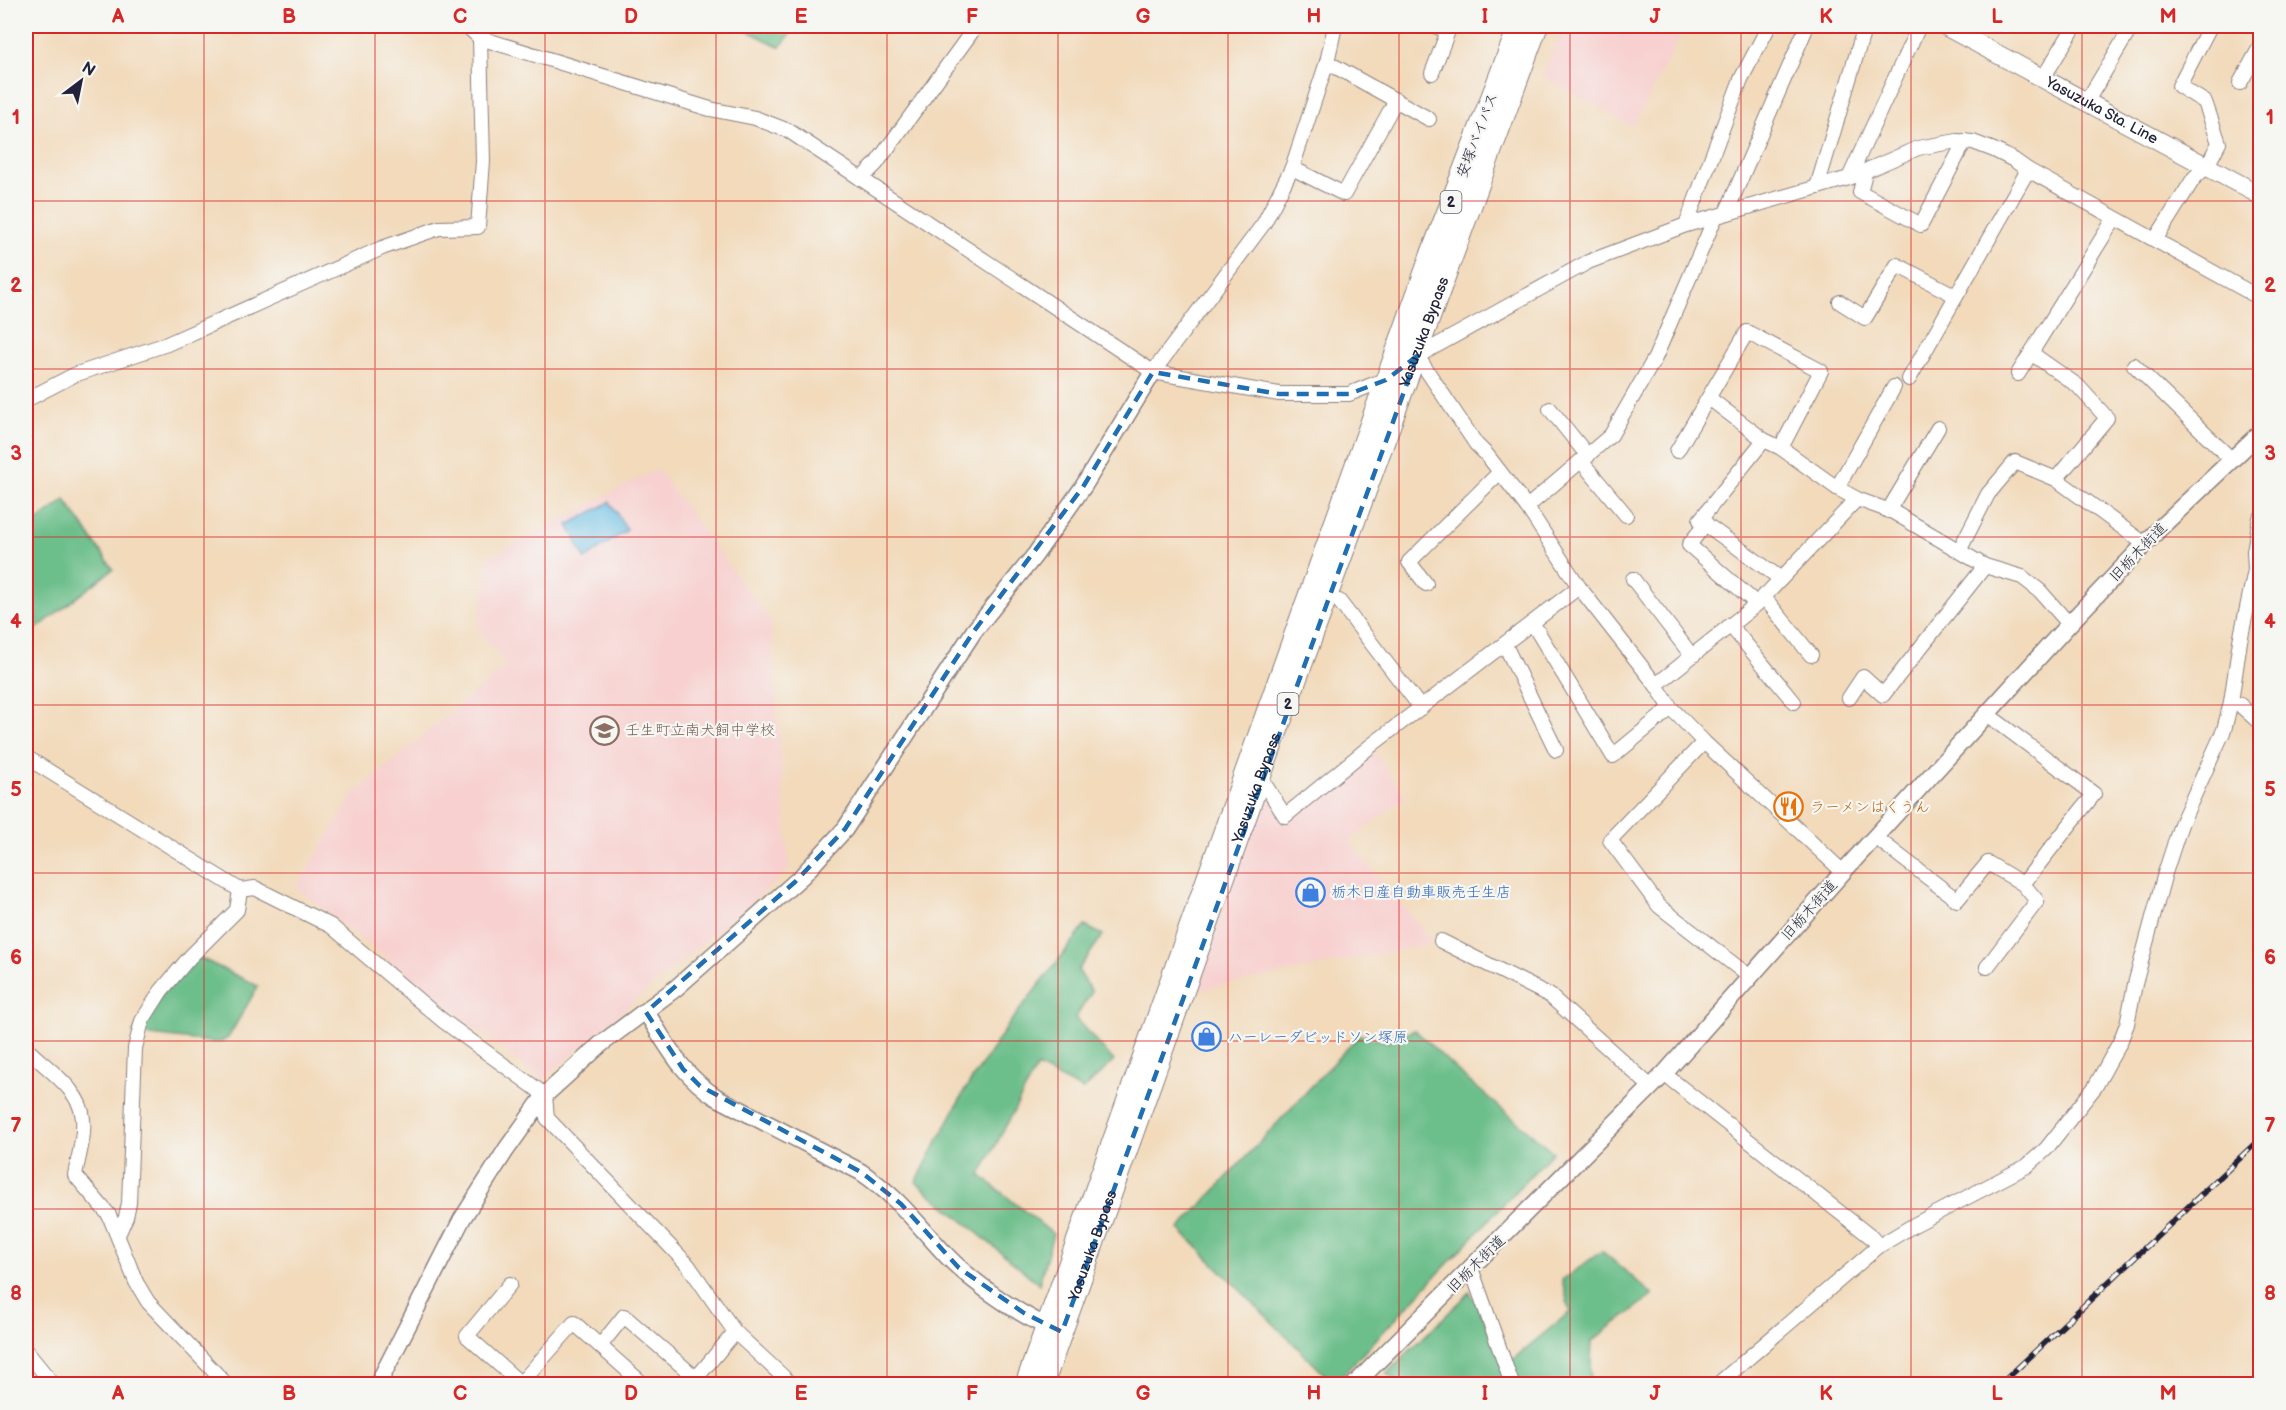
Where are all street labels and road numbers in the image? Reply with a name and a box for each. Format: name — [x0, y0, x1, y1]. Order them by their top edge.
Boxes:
street label: Yasuzuka Sta. Line — [2041, 72, 2161, 149]
street label: 安塚バイパス — [1453, 90, 1502, 180]
road number: 2 — [1440, 191, 1462, 213]
street label: Yasuzuka Bypass — [1395, 274, 1454, 391]
street label: 旧栃木街道 — [2105, 519, 2171, 586]
road number: 2 — [1278, 693, 1298, 715]
street label: Yasuzuka Bypass — [1228, 730, 1286, 847]
street label: 旧栃木街道 — [1777, 876, 1842, 945]
street label: Yasuzuka Bypass — [1064, 1187, 1122, 1305]
street label: 旧栃木街道 — [1443, 1231, 1510, 1298]

